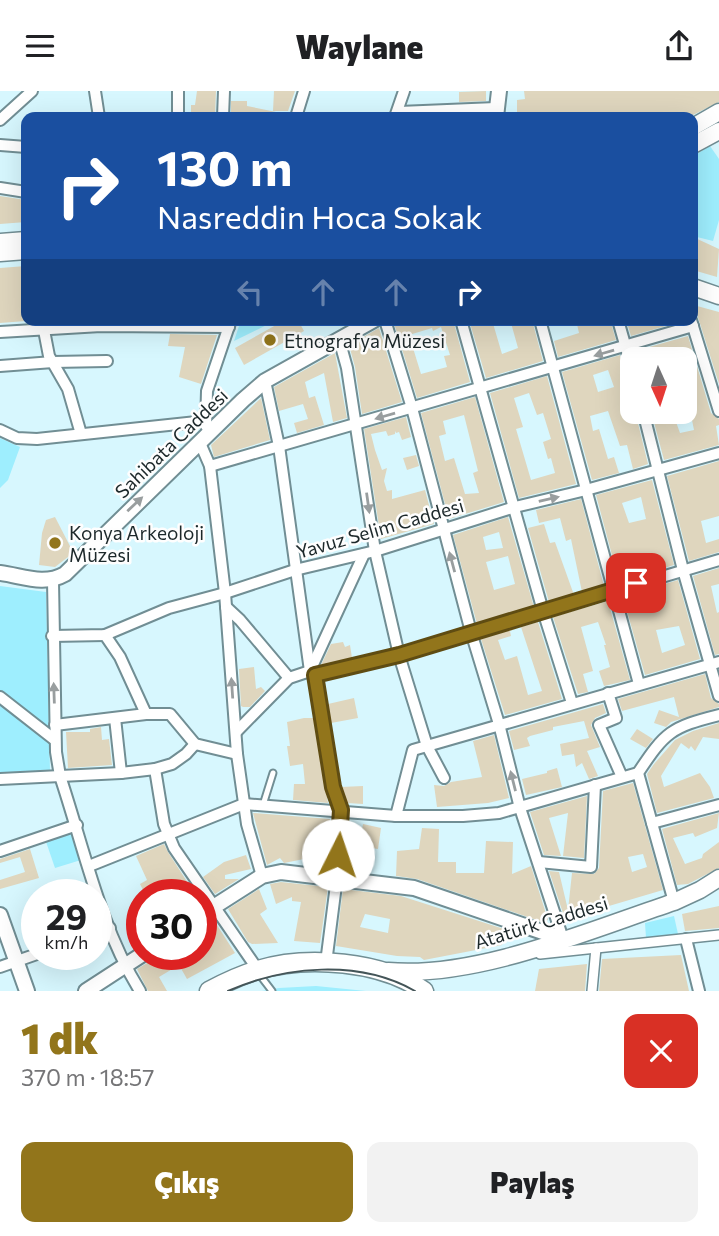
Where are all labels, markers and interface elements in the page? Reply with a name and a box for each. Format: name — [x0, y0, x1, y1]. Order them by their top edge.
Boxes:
text: Waylane — [296, 26, 423, 66]
icon: menu — [21, 27, 59, 65]
icon: share — [660, 27, 698, 65]
text: 130 m — [157, 136, 292, 196]
icon: right — [42, 140, 133, 231]
text: Nasreddin Hoca Sokak — [157, 196, 482, 236]
icon: left — [231, 273, 269, 311]
icon: ahead — [304, 273, 342, 311]
icon: ahead — [377, 273, 415, 311]
icon: right — [450, 273, 488, 311]
place label: Etnografya Müzesi — [284, 329, 445, 352]
marker: Etnografya Müzesi — [262, 332, 278, 348]
north arrow — [620, 347, 696, 423]
map controls — [620, 347, 697, 424]
one-way arrow — [593, 348, 615, 359]
street label: Sahibata Caddesi — [110, 383, 232, 503]
one-way arrow — [374, 411, 395, 421]
one-way arrow — [363, 492, 374, 514]
street label: Yavuz Selim Caddesi — [294, 493, 466, 563]
one-way arrow — [538, 493, 560, 504]
one-way arrow — [126, 497, 143, 513]
place label: Konya Arkeoloji Müzesi — [69, 521, 204, 566]
marker: Konya Arkeoloji Müzesi — [47, 535, 63, 551]
one-way arrow — [446, 550, 457, 572]
pin — [606, 553, 666, 613]
icon: arrive — [617, 564, 655, 602]
one-way arrow — [226, 677, 237, 699]
one-way arrow — [48, 682, 60, 704]
one-way arrow — [508, 770, 519, 792]
position arrow — [301, 818, 375, 892]
speed limit sign: 30 — [126, 879, 217, 970]
street label: Atatürk Caddesi — [471, 891, 611, 953]
text: 29 — [46, 894, 87, 937]
text: km/h — [45, 931, 88, 953]
text: 1 dk — [21, 1011, 98, 1063]
button: close — [624, 1014, 698, 1088]
text: 370 m · 18:57 — [21, 1063, 154, 1091]
button: Çıkış — [21, 1142, 353, 1222]
button: Paylaş — [367, 1142, 698, 1222]

